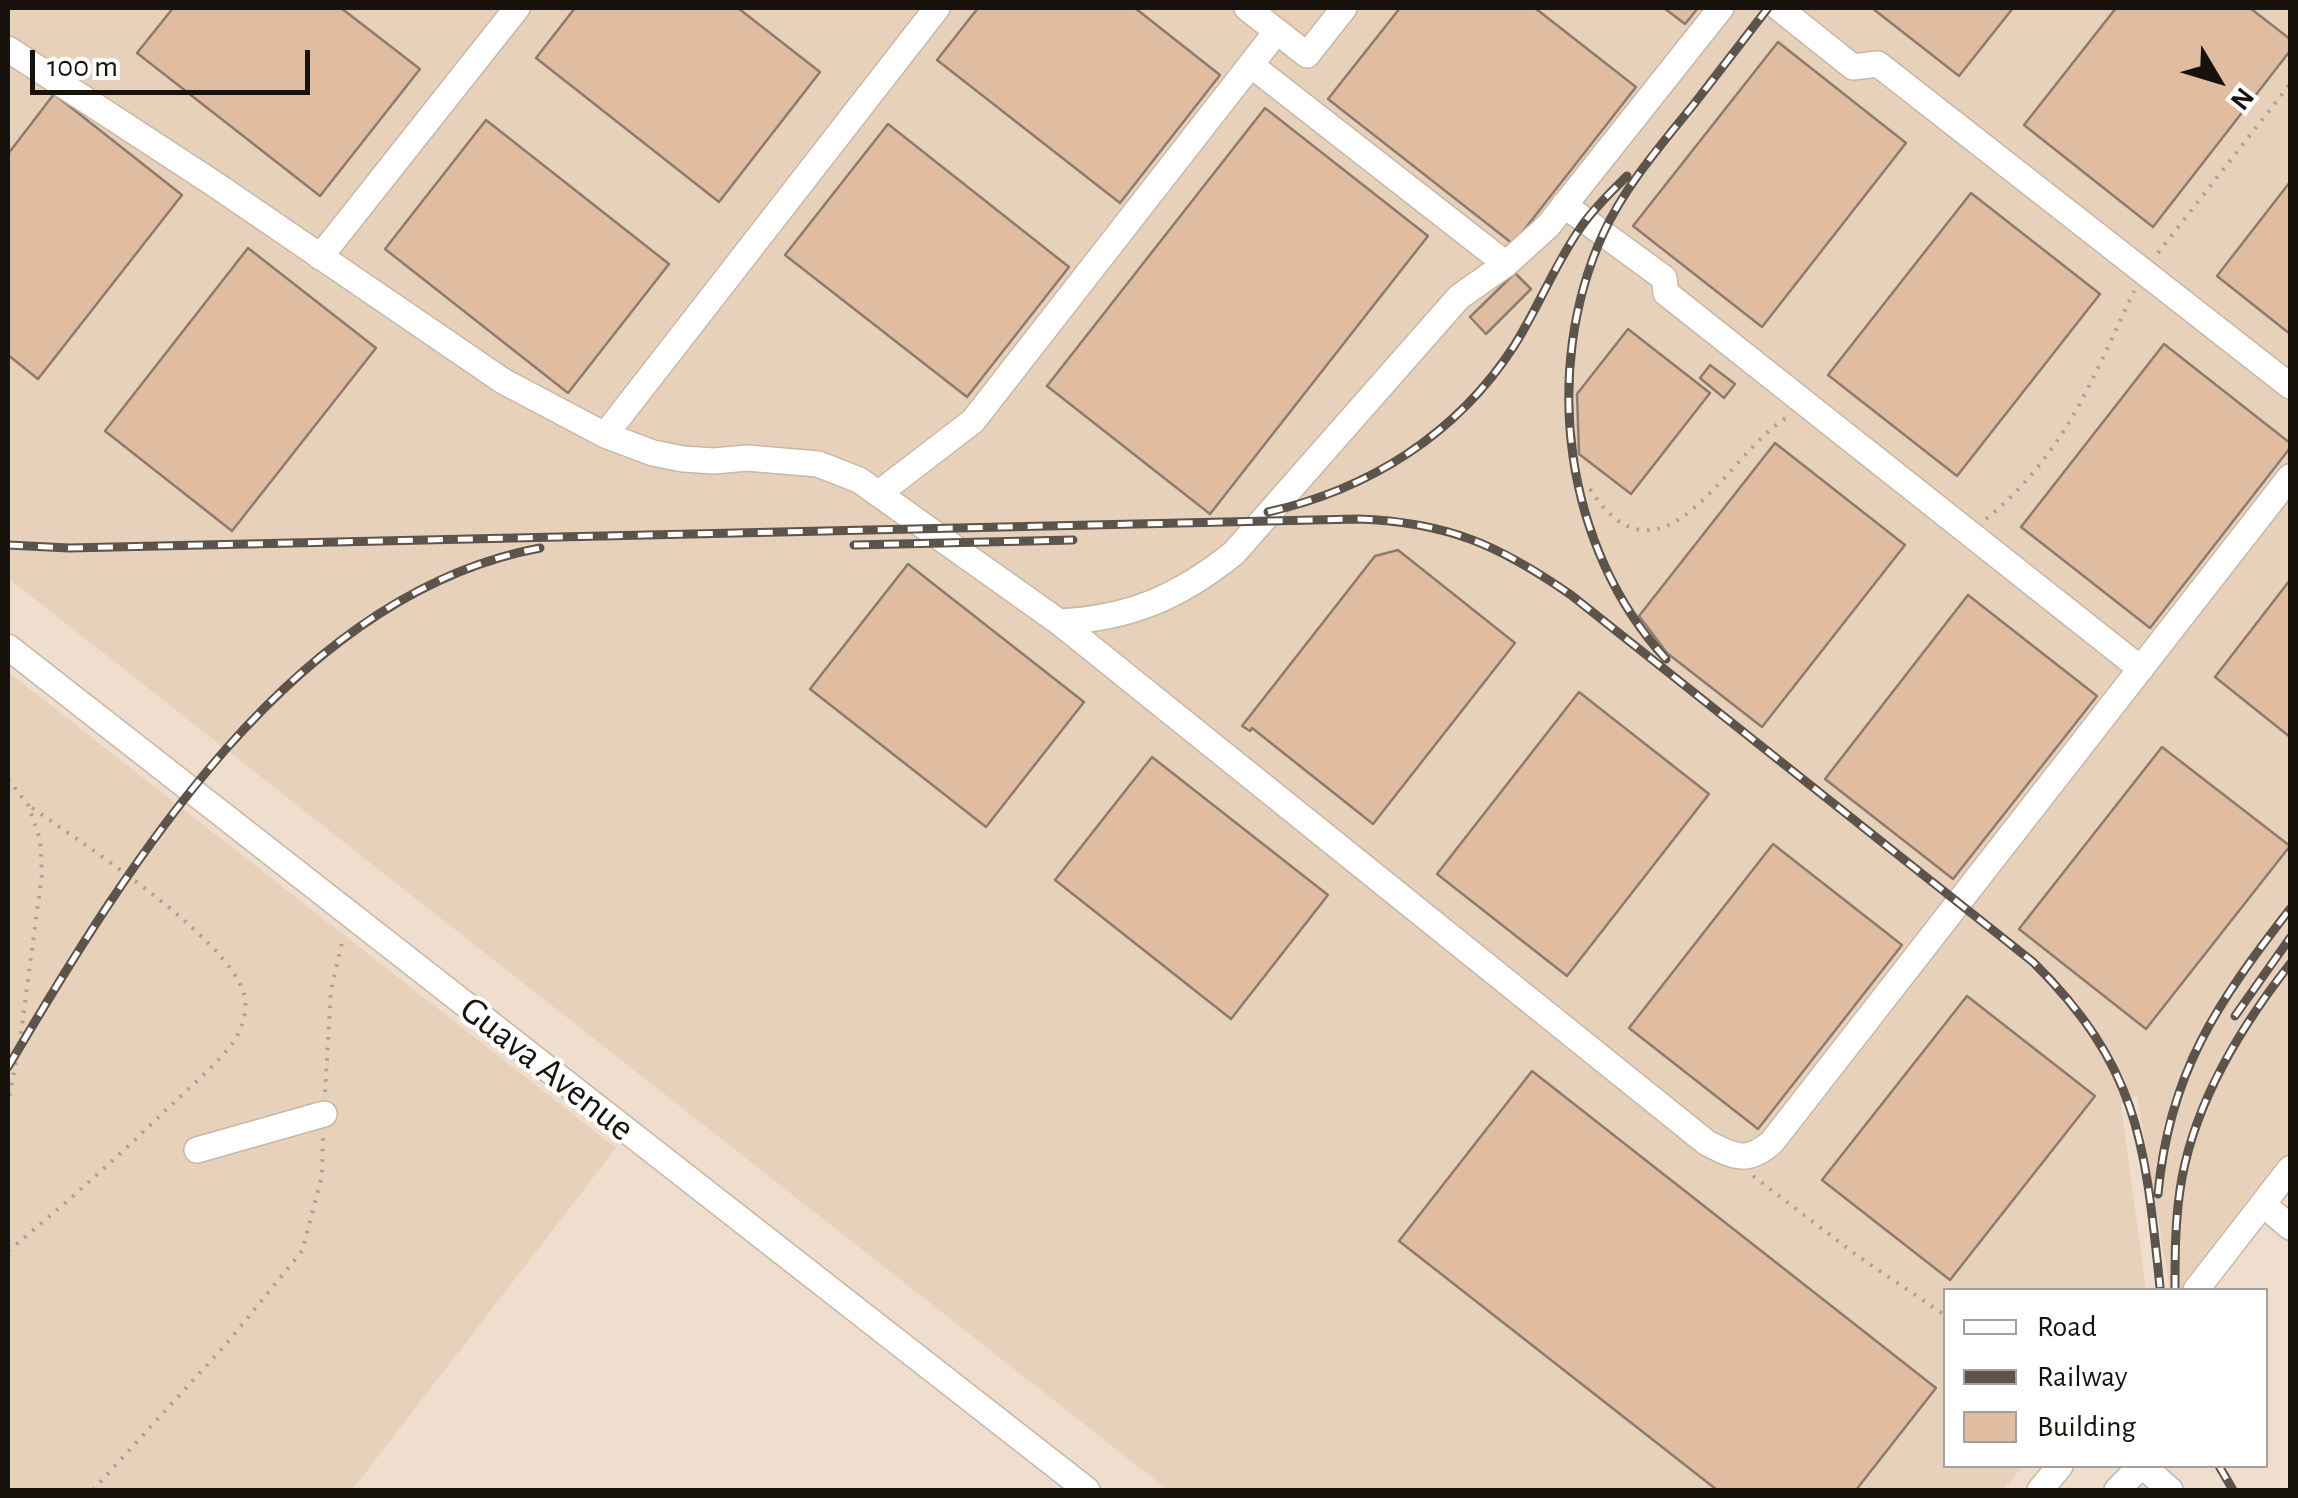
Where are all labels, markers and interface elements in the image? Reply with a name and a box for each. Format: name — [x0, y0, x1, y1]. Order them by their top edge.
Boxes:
scale bar — [35, 30, 315, 92]
north arrow — [2168, 30, 2268, 130]
text: 100 m — [47, 52, 118, 82]
text: N — [2225, 82, 2259, 115]
street label: Guava Avenue — [451, 987, 643, 1151]
legend — [1943, 1288, 2268, 1468]
text: Road — [2037, 1312, 2097, 1342]
text: Railway — [2037, 1362, 2128, 1392]
text: Building — [2037, 1412, 2136, 1442]

